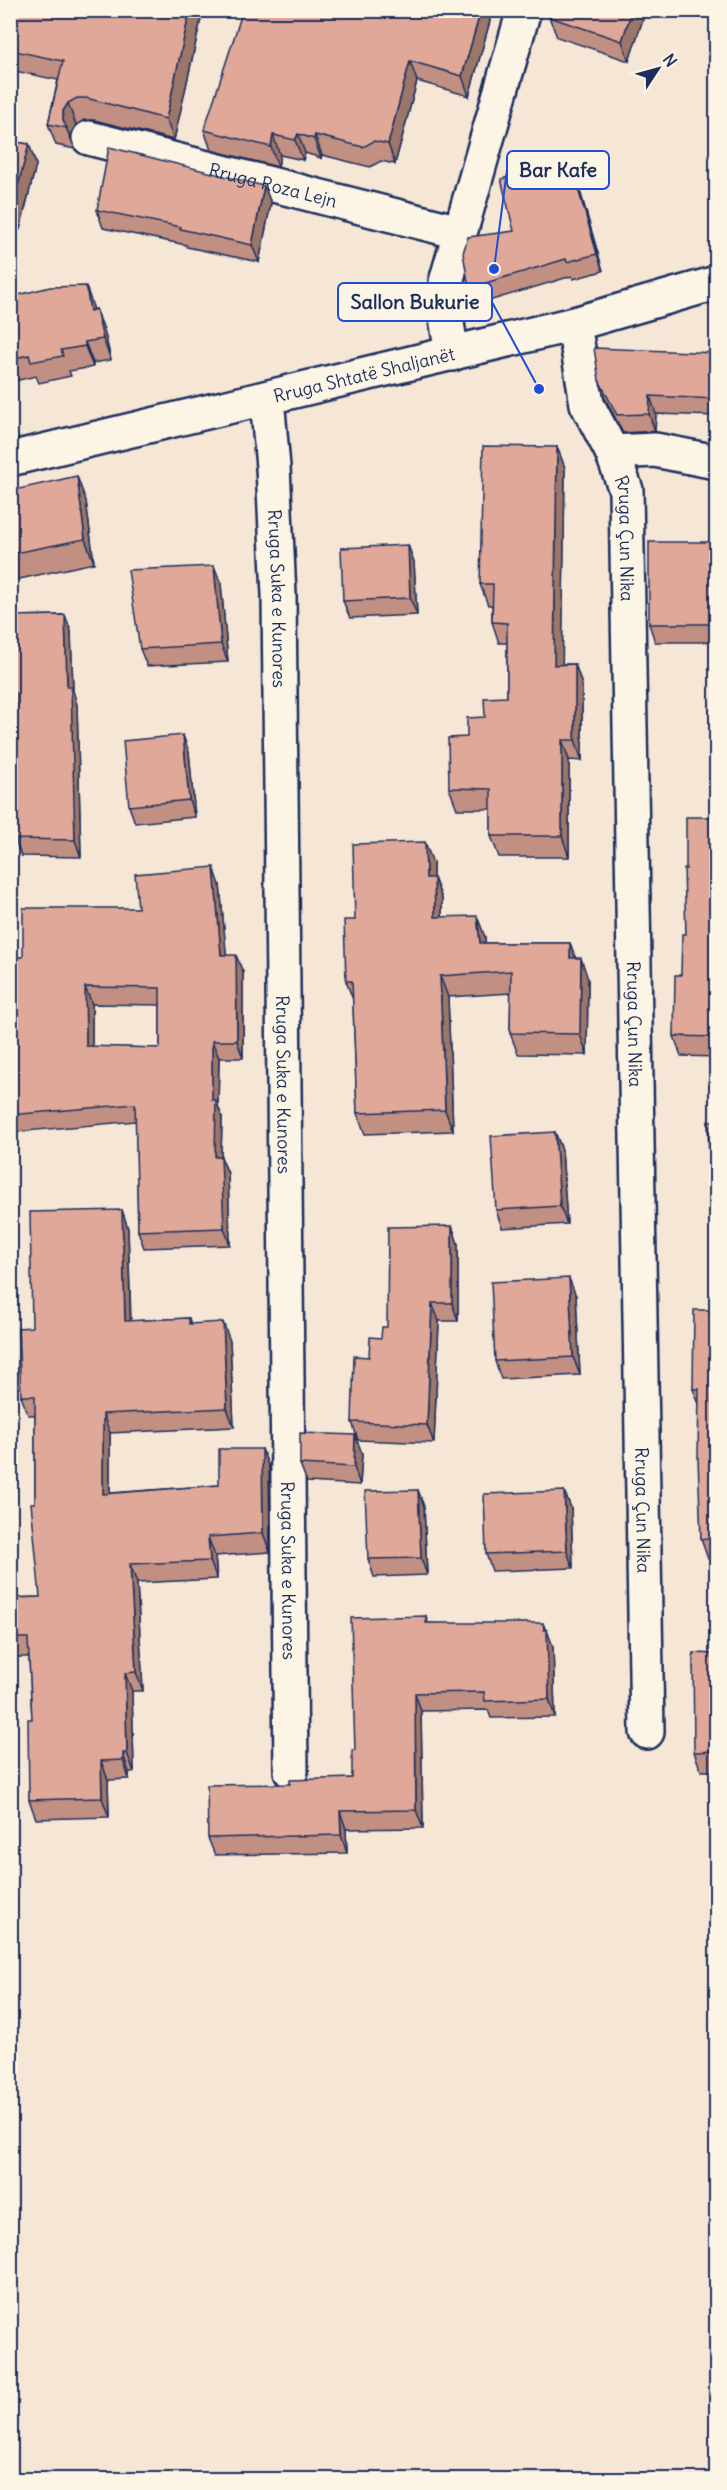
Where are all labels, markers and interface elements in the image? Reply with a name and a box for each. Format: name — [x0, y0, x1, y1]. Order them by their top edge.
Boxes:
north arrow — [628, 39, 688, 99]
text: N — [659, 50, 681, 71]
callout: Bar Kafe — [507, 151, 609, 189]
street label: Rruga Roza Lejn — [207, 157, 340, 212]
text: Bar Kafe — [519, 157, 597, 182]
callout: Sallon Bukurie — [338, 283, 492, 321]
text: Sallon Bukurie — [350, 289, 480, 314]
street label: Rruga Shtatë Shaljanët — [271, 341, 457, 407]
street label: Rruga Çun Nika — [610, 472, 639, 602]
street label: Rruga Suka e Kunores — [263, 509, 291, 688]
street label: Rruga Çun Nika — [622, 961, 648, 1087]
street label: Rruga Suka e Kunores — [272, 995, 296, 1174]
street label: Rruga Çun Nika — [631, 1447, 656, 1573]
street label: Rruga Suka e Kunores — [277, 1481, 301, 1660]

